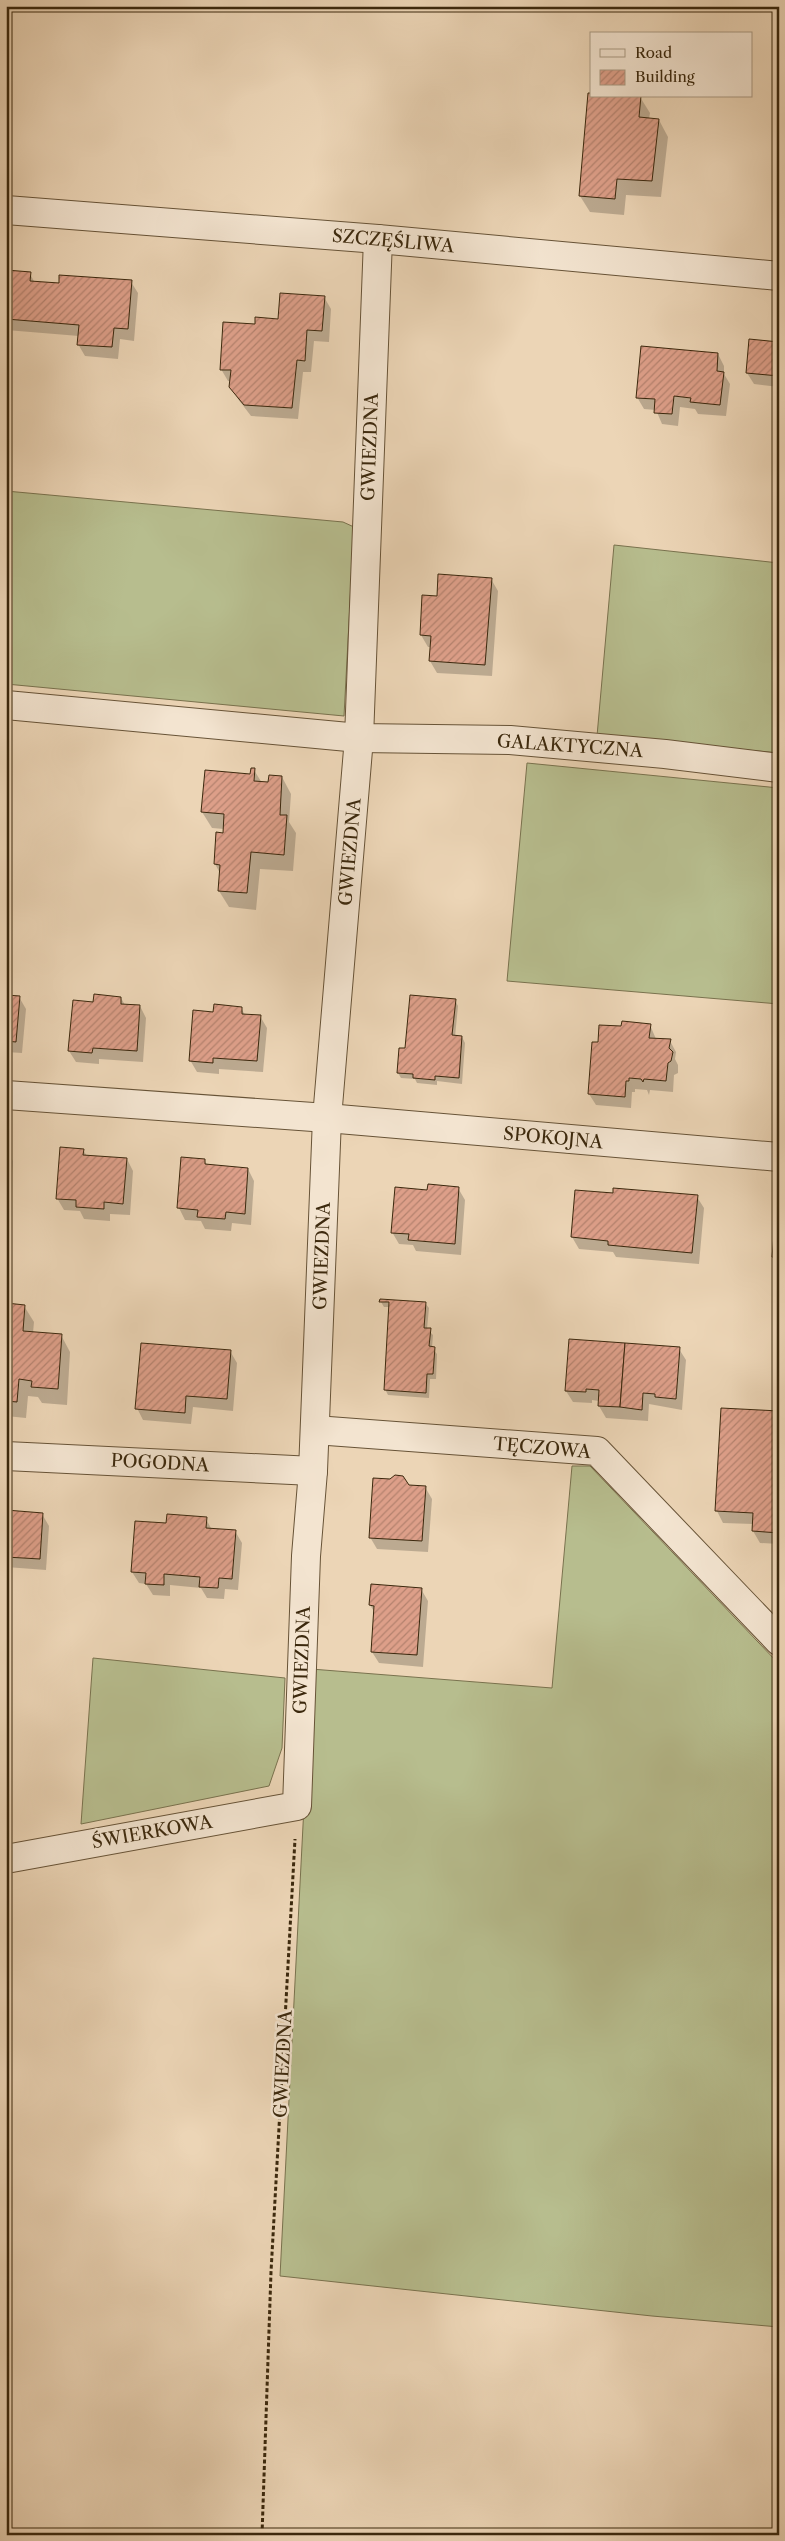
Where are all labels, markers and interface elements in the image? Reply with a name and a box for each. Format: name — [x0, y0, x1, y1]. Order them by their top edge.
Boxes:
legend — [590, 32, 752, 98]
text: Road — [635, 43, 672, 62]
text: Building — [635, 67, 695, 86]
street label: SZCZĘŚLIWA — [331, 224, 456, 257]
street label: GWIEZDNA — [357, 392, 383, 501]
street label: GALAKTYCZNA — [496, 730, 644, 762]
street label: GWIEZDNA — [334, 797, 366, 907]
street label: SPOKOJNA — [502, 1123, 604, 1153]
street label: GWIEZDNA — [309, 1201, 335, 1310]
street label: TĘCZOWA — [492, 1433, 592, 1463]
street label: POGODNA — [110, 1449, 210, 1477]
street label: GWIEZDNA — [289, 1605, 315, 1714]
street label: ŚWIERKOWA — [90, 1809, 215, 1853]
street label: GWIEZDNA — [269, 2009, 297, 2118]

